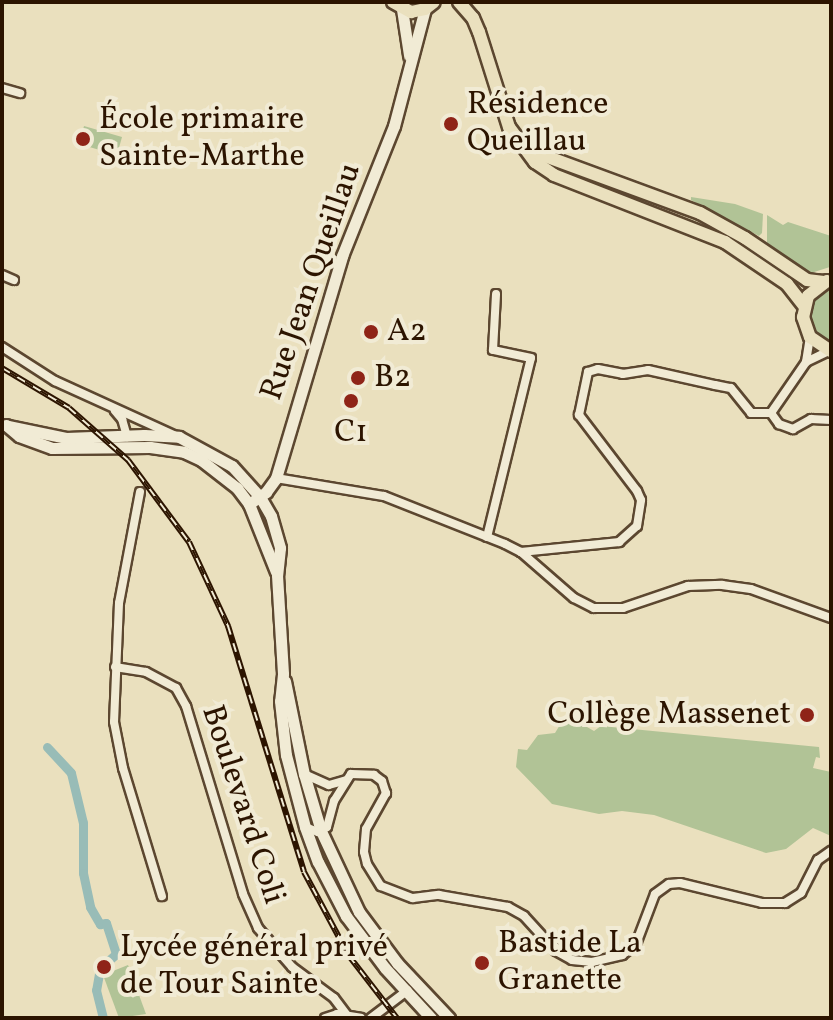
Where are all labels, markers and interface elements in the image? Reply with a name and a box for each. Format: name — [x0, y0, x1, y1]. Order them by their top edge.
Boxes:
place label: Résidence Queillau — [467, 87, 609, 162]
place label: École primaire Sainte-Marthe — [99, 102, 305, 177]
marker: Résidence Queillau — [442, 115, 460, 133]
marker: École primaire Sainte-Marthe — [74, 130, 92, 148]
street label: Rue Jean Queillau — [253, 159, 371, 405]
place label: A2 — [387, 313, 427, 351]
marker: A2 — [362, 323, 380, 341]
place label: B2 — [374, 359, 411, 397]
marker: B2 — [349, 369, 367, 387]
marker: C1 — [342, 392, 360, 410]
place label: C1 — [334, 414, 368, 452]
place label: Collège Massenet — [547, 696, 791, 734]
street label: Boulevard Coli — [192, 701, 292, 909]
marker: Collège Massenet — [798, 706, 816, 724]
place label: Bastide La Granette — [498, 926, 642, 1001]
place label: Lycée général privé de Tour Sainte — [120, 930, 388, 1005]
marker: Bastide La Granette — [473, 954, 491, 972]
marker: Lycée général privé de Tour Sainte — [95, 958, 113, 976]

